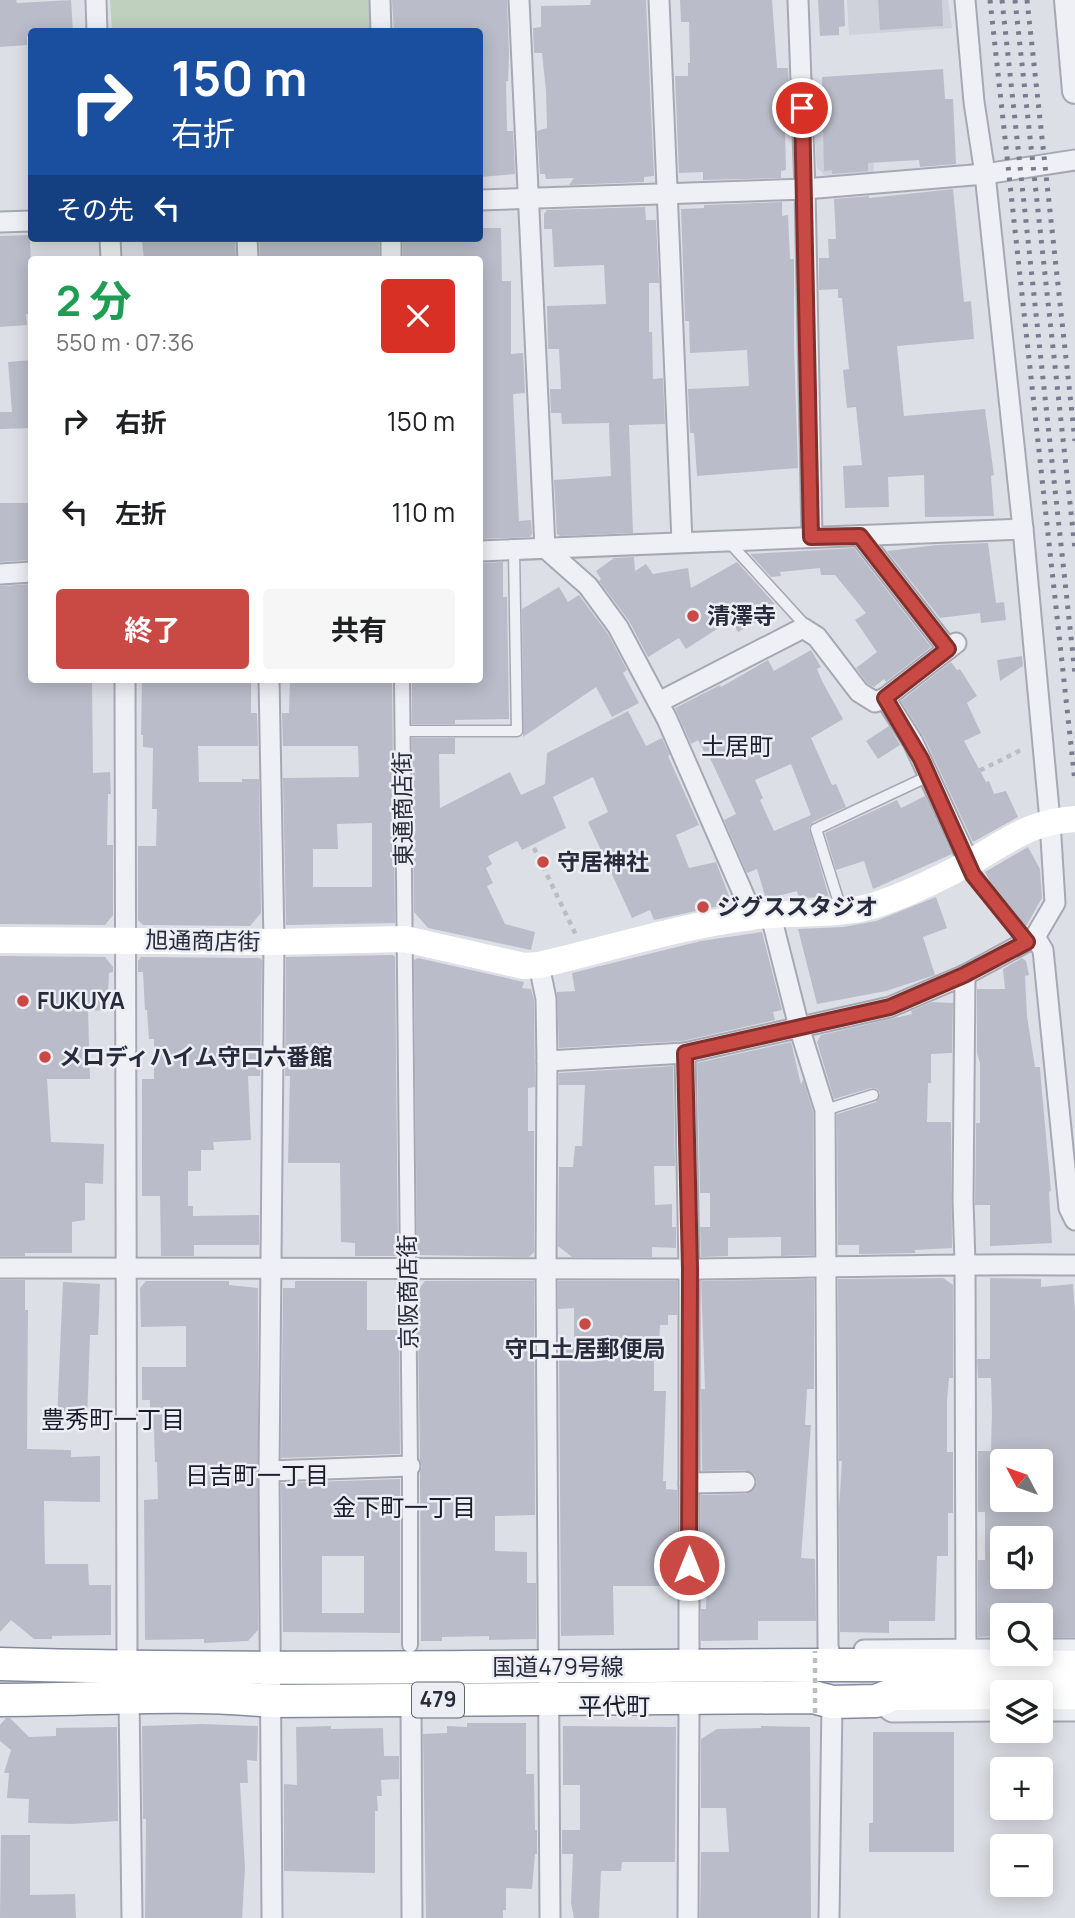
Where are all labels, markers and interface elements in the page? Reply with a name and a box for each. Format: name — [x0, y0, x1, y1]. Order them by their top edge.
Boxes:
text: 150 m — [171, 44, 307, 111]
icon: right — [56, 56, 147, 147]
pin — [772, 78, 832, 138]
icon: arrive — [783, 89, 821, 127]
text: 右折 — [171, 111, 235, 155]
icon: left — [148, 189, 186, 227]
text: その先 — [56, 191, 134, 227]
text: 2 分 — [56, 271, 131, 329]
button: close — [381, 279, 455, 353]
text: 550 m · 07:36 — [56, 326, 195, 358]
icon: right — [56, 402, 94, 440]
text: 150 m — [387, 403, 455, 439]
text: 右折 — [115, 404, 167, 440]
icon: left — [56, 493, 94, 531]
text: 110 m — [392, 494, 455, 530]
text: 左折 — [115, 495, 167, 531]
button: 終了 — [56, 589, 249, 669]
button: 共有 — [263, 589, 455, 669]
place label: 清澤寺 — [707, 599, 776, 631]
marker: 清澤寺 — [685, 608, 701, 624]
district label: 土居町 — [701, 729, 773, 762]
street label: 東通商店街 — [385, 751, 419, 867]
place label: 守居神社 — [557, 845, 649, 877]
marker: 守居神社 — [535, 854, 551, 870]
place label: ジグススタジオ — [717, 890, 878, 922]
marker: ジグススタジオ — [695, 899, 711, 915]
street label: 旭通商店街 — [145, 923, 261, 957]
place label: FUKUYA — [37, 984, 125, 1016]
marker: FUKUYA — [15, 993, 31, 1009]
place label: メロディハイム守口六番館 — [59, 1040, 332, 1072]
marker: メロディハイム守口六番館 — [37, 1049, 53, 1065]
street label: 京阪商店街 — [390, 1234, 424, 1350]
marker: 守口土居郵便局 — [577, 1316, 593, 1332]
place label: 守口土居郵便局 — [505, 1332, 666, 1364]
district label: 豊秀町一丁目 — [41, 1402, 185, 1435]
north arrow — [990, 1449, 1054, 1512]
map controls — [990, 1449, 1053, 1897]
district label: 日吉町一丁目 — [185, 1458, 329, 1491]
district label: 金下町一丁目 — [332, 1490, 476, 1523]
button: sound — [990, 1526, 1053, 1589]
position arrow — [652, 1528, 726, 1602]
button: search — [990, 1603, 1053, 1666]
street label: 国道479号線 — [492, 1650, 624, 1682]
button: layers — [990, 1680, 1053, 1743]
road number: 479 — [412, 1682, 464, 1718]
district label: 平代町 — [578, 1689, 650, 1722]
button: + — [990, 1757, 1053, 1820]
button: − — [990, 1834, 1053, 1897]

